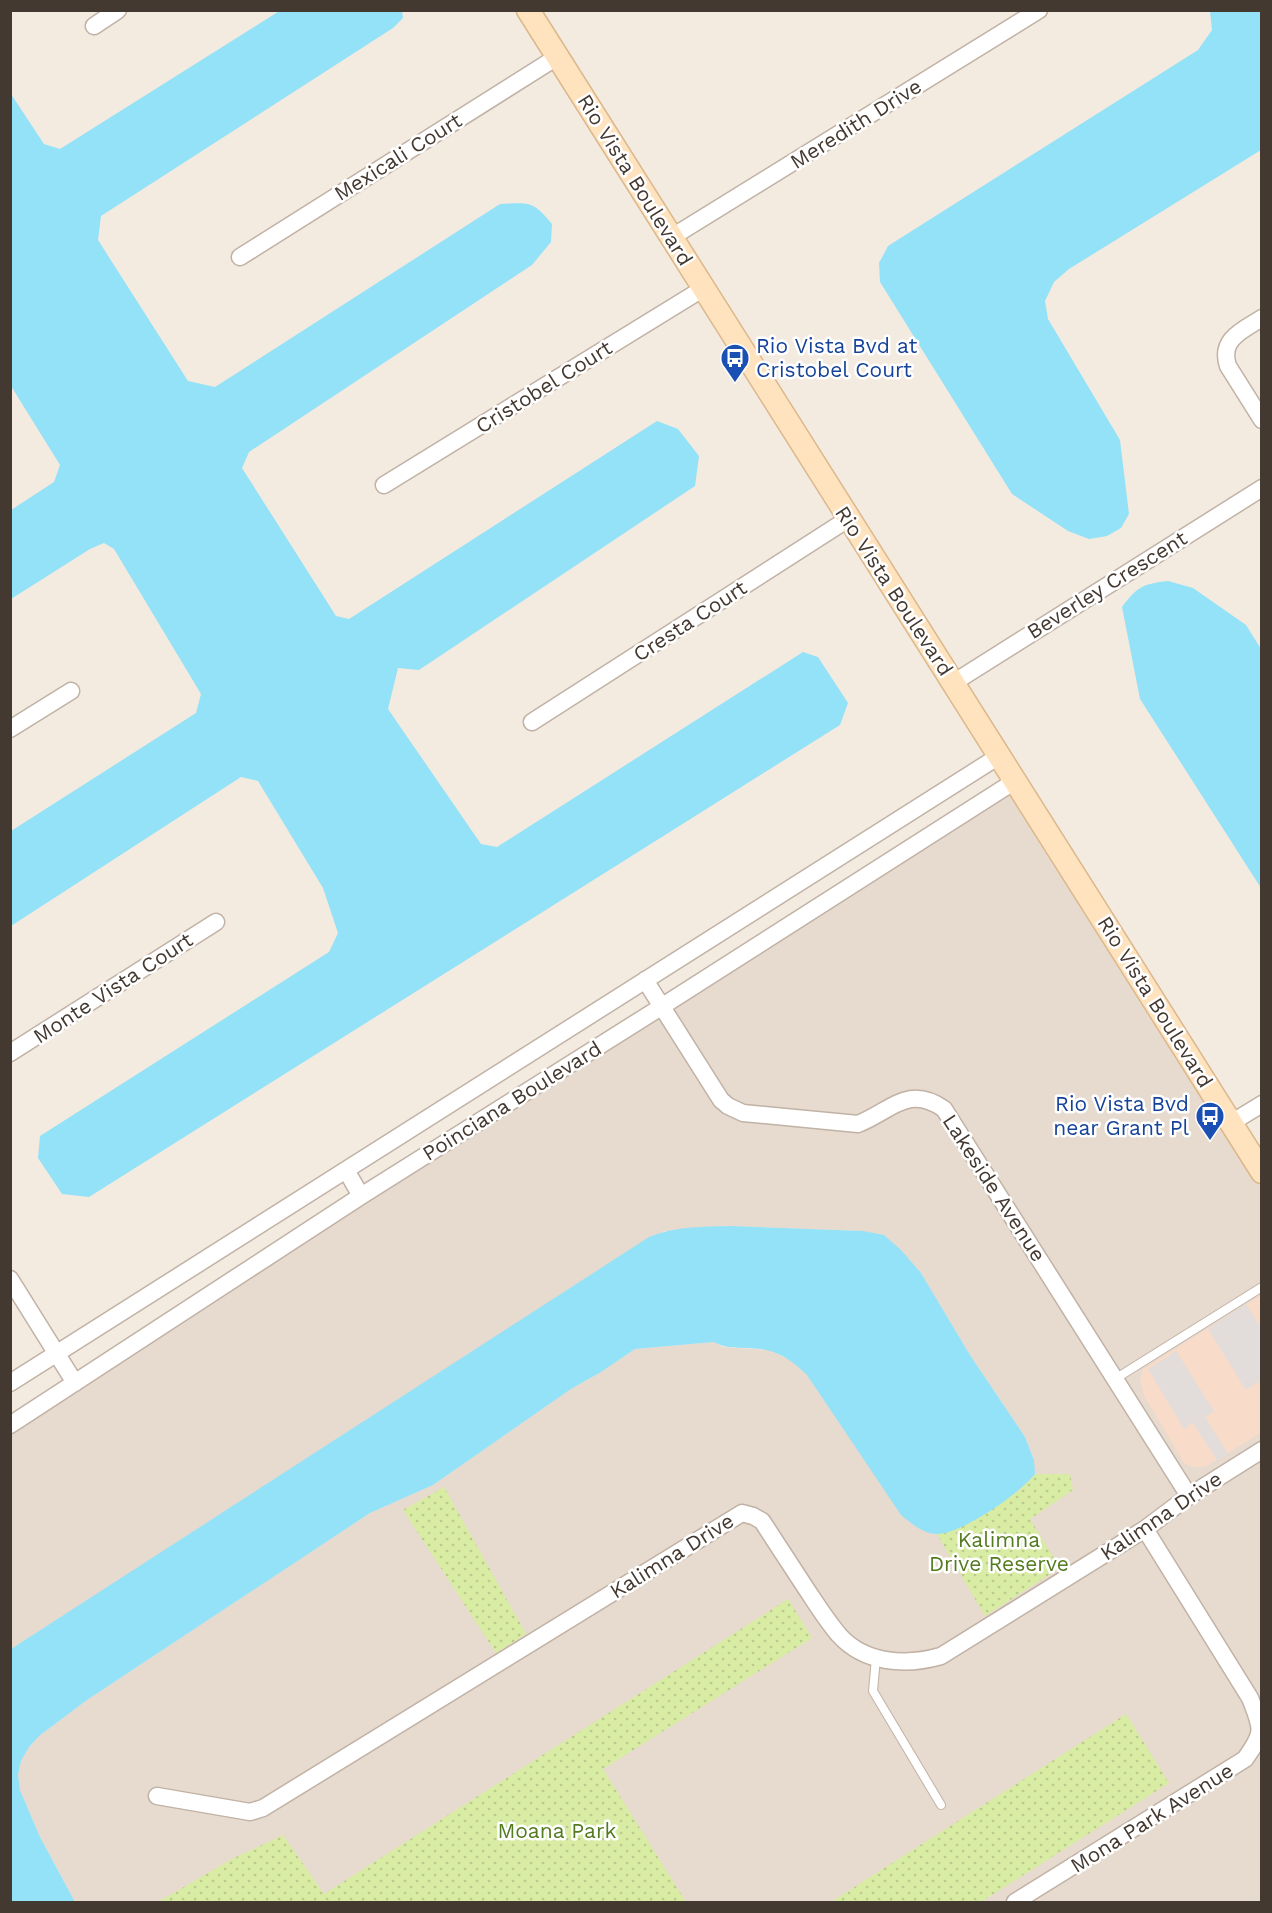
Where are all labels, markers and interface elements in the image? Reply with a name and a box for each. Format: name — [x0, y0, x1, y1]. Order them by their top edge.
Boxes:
street label: Meredith Drive — [785, 73, 926, 174]
street label: Rio Vista Boulevard — [572, 89, 698, 270]
street label: Mexicali Court — [329, 107, 466, 206]
place label: Rio Vista Bvd at Cristobel Court — [756, 333, 918, 382]
street label: Cristobel Court — [471, 335, 617, 438]
bus stop icon: Rio Vista Bvd at Cristobel Court — [719, 342, 751, 384]
street label: Rio Vista Boulevard — [830, 501, 959, 680]
street label: Beverley Crescent — [1022, 525, 1192, 644]
street label: Cresta Court — [628, 575, 751, 666]
street label: Rio Vista Boulevard — [1092, 911, 1218, 1092]
street label: Monte Vista Court — [28, 927, 197, 1048]
street label: Poinciana Boulevard — [418, 1035, 606, 1166]
place label: Rio Vista Bvd near Grant Pl — [1053, 1091, 1190, 1140]
bus stop icon: Rio Vista Bvd near Grant Pl — [1194, 1100, 1226, 1142]
street label: Lakeside Avenue — [937, 1109, 1051, 1266]
street label: Kalimna Drive — [1095, 1466, 1226, 1565]
street label: Kalimna Drive — [605, 1508, 738, 1604]
park label: Kalimna Drive Reserve — [929, 1527, 1069, 1576]
street label: Mona Park Avenue — [1066, 1757, 1238, 1878]
park label: Moana Park — [498, 1818, 617, 1843]

